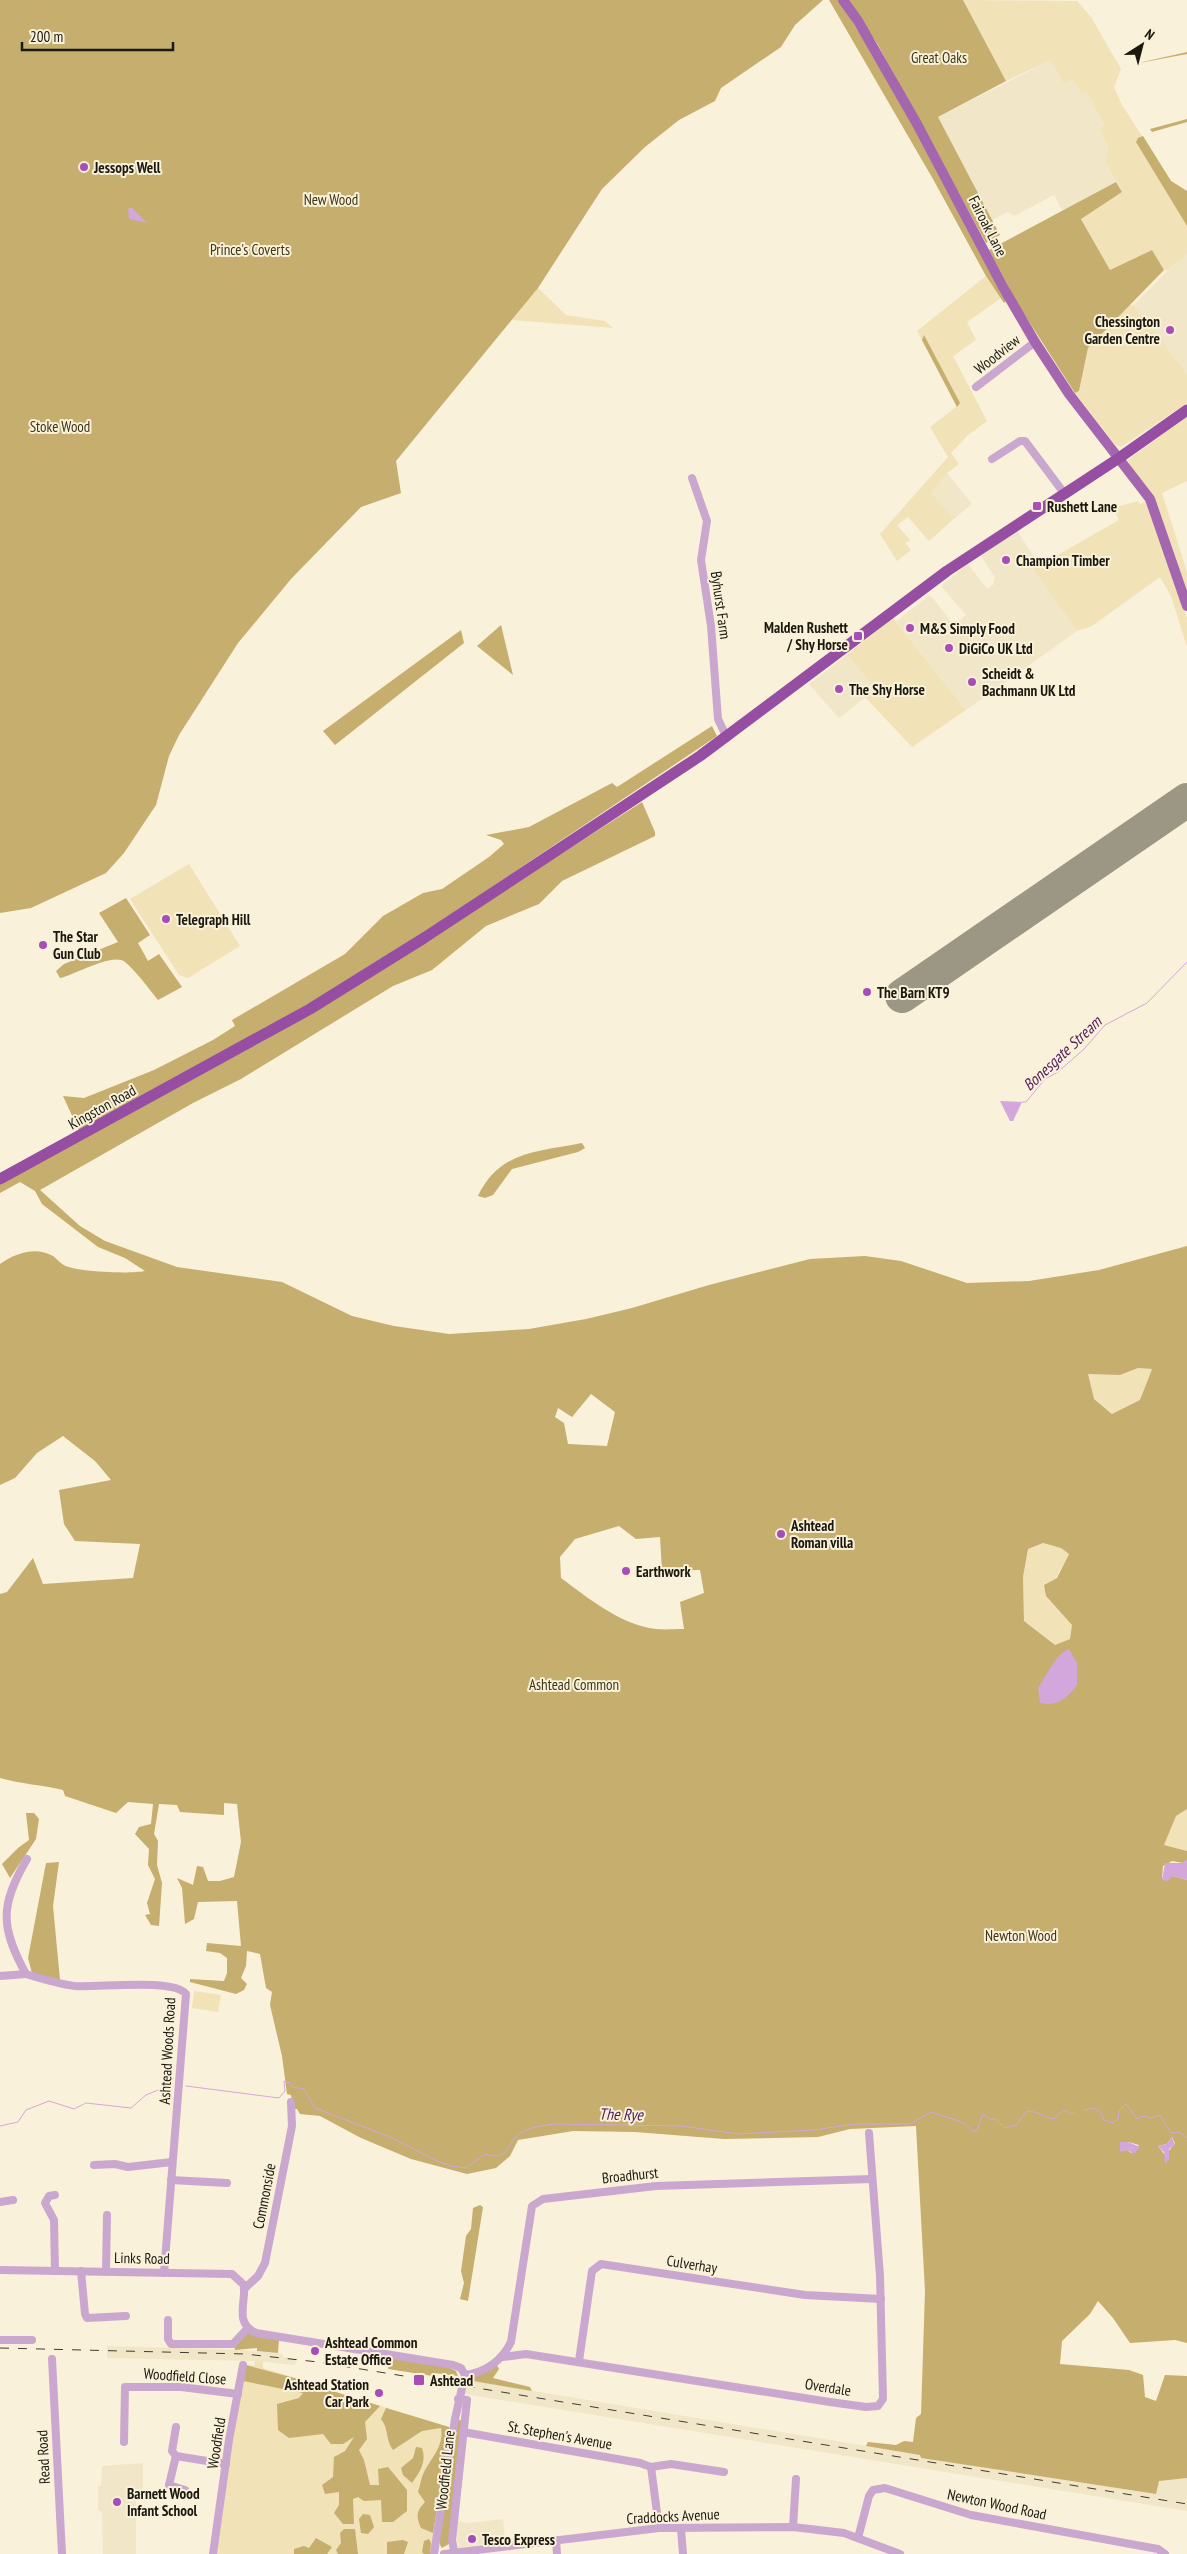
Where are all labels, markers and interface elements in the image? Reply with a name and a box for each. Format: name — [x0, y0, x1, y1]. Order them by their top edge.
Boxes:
scale bar — [22, 20, 174, 52]
north arrow — [1117, 20, 1167, 70]
text: N — [1141, 25, 1158, 44]
text: 200 m — [30, 27, 63, 46]
park label: Great Oaks — [911, 48, 967, 67]
place label: Jessops Well — [93, 158, 161, 177]
marker: Jessops Well — [78, 161, 90, 173]
park label: New Wood — [304, 190, 358, 209]
street label: Fairoak Lane — [965, 193, 1011, 259]
park label: Prince's Coverts — [210, 240, 290, 259]
place label: Chessington Garden Centre — [1084, 312, 1160, 348]
marker: Chessington Garden Centre — [1164, 324, 1176, 336]
street label: Woodview — [970, 330, 1024, 378]
park label: Stoke Wood — [30, 417, 90, 436]
place label: Rushett Lane — [1047, 497, 1117, 516]
marker: Rushett Lane — [1031, 500, 1043, 512]
place label: Champion Timber — [1016, 551, 1110, 570]
marker: Champion Timber — [1000, 554, 1012, 566]
street label: Byhurst Farm — [707, 570, 735, 640]
place label: Malden Rushett / Shy Horse — [764, 618, 849, 654]
place label: M&S Simply Food — [920, 619, 1015, 638]
marker: M&S Simply Food — [904, 622, 916, 634]
marker: Malden Rushett / Shy Horse — [852, 630, 864, 642]
place label: DiGiCo UK Ltd — [959, 639, 1033, 658]
marker: DiGiCo UK Ltd — [943, 642, 955, 654]
place label: Scheidt & Bachmann UK Ltd — [982, 664, 1076, 700]
marker: Scheidt & Bachmann UK Ltd — [966, 676, 978, 688]
place label: The Shy Horse — [849, 680, 925, 699]
marker: The Shy Horse — [833, 683, 845, 695]
place label: Telegraph Hill — [176, 910, 251, 929]
marker: Telegraph Hill — [160, 913, 172, 925]
place label: The Star Gun Club — [53, 927, 101, 963]
marker: The Star Gun Club — [37, 939, 49, 951]
place label: The Barn KT9 — [877, 983, 950, 1002]
marker: The Barn KT9 — [861, 986, 873, 998]
water label: Bonesgate Stream — [1019, 1010, 1107, 1094]
street label: Kingston Road — [65, 1081, 139, 1133]
place label: Ashtead Roman villa — [790, 1516, 853, 1552]
marker: Ashtead Roman villa — [775, 1528, 787, 1540]
place label: Earthwork — [636, 1562, 691, 1581]
marker: Earthwork — [620, 1565, 632, 1577]
park label: Ashtead Common — [529, 1675, 619, 1694]
park label: Newton Wood — [985, 1926, 1057, 1945]
street label: Ashtead Woods Road — [155, 1997, 179, 2105]
water label: The Rye — [599, 2104, 645, 2124]
street label: Commonside — [248, 2162, 280, 2230]
street label: Broadhurst — [601, 2163, 659, 2187]
street label: Links Road — [114, 2248, 170, 2268]
street label: Culverhay — [665, 2251, 719, 2277]
place label: Ashtead Common Estate Office — [324, 2333, 418, 2369]
marker: Ashtead Common Estate Office — [309, 2345, 321, 2357]
street label: Woodfield Close — [143, 2364, 227, 2388]
place label: Ashtead — [429, 2371, 473, 2390]
marker: Ashtead — [412, 2373, 426, 2387]
street label: Overdale — [804, 2374, 852, 2400]
place label: Ashtead Station Car Park — [283, 2375, 370, 2411]
marker: Ashtead Station Car Park — [373, 2387, 385, 2399]
street label: Woodfield — [203, 2416, 229, 2470]
street label: St. Stephen's Avenue — [506, 2416, 614, 2454]
street label: Woodfield Lane — [431, 2429, 459, 2511]
street label: Read Road — [32, 2430, 54, 2484]
place label: Barnett Wood Infant School — [127, 2484, 200, 2520]
street label: Newton Wood Road — [946, 2484, 1048, 2524]
marker: Barnett Wood Infant School — [111, 2496, 123, 2508]
street label: Craddocks Avenue — [626, 2504, 720, 2528]
place label: Tesco Express — [482, 2530, 555, 2549]
marker: Tesco Express — [466, 2533, 478, 2545]

